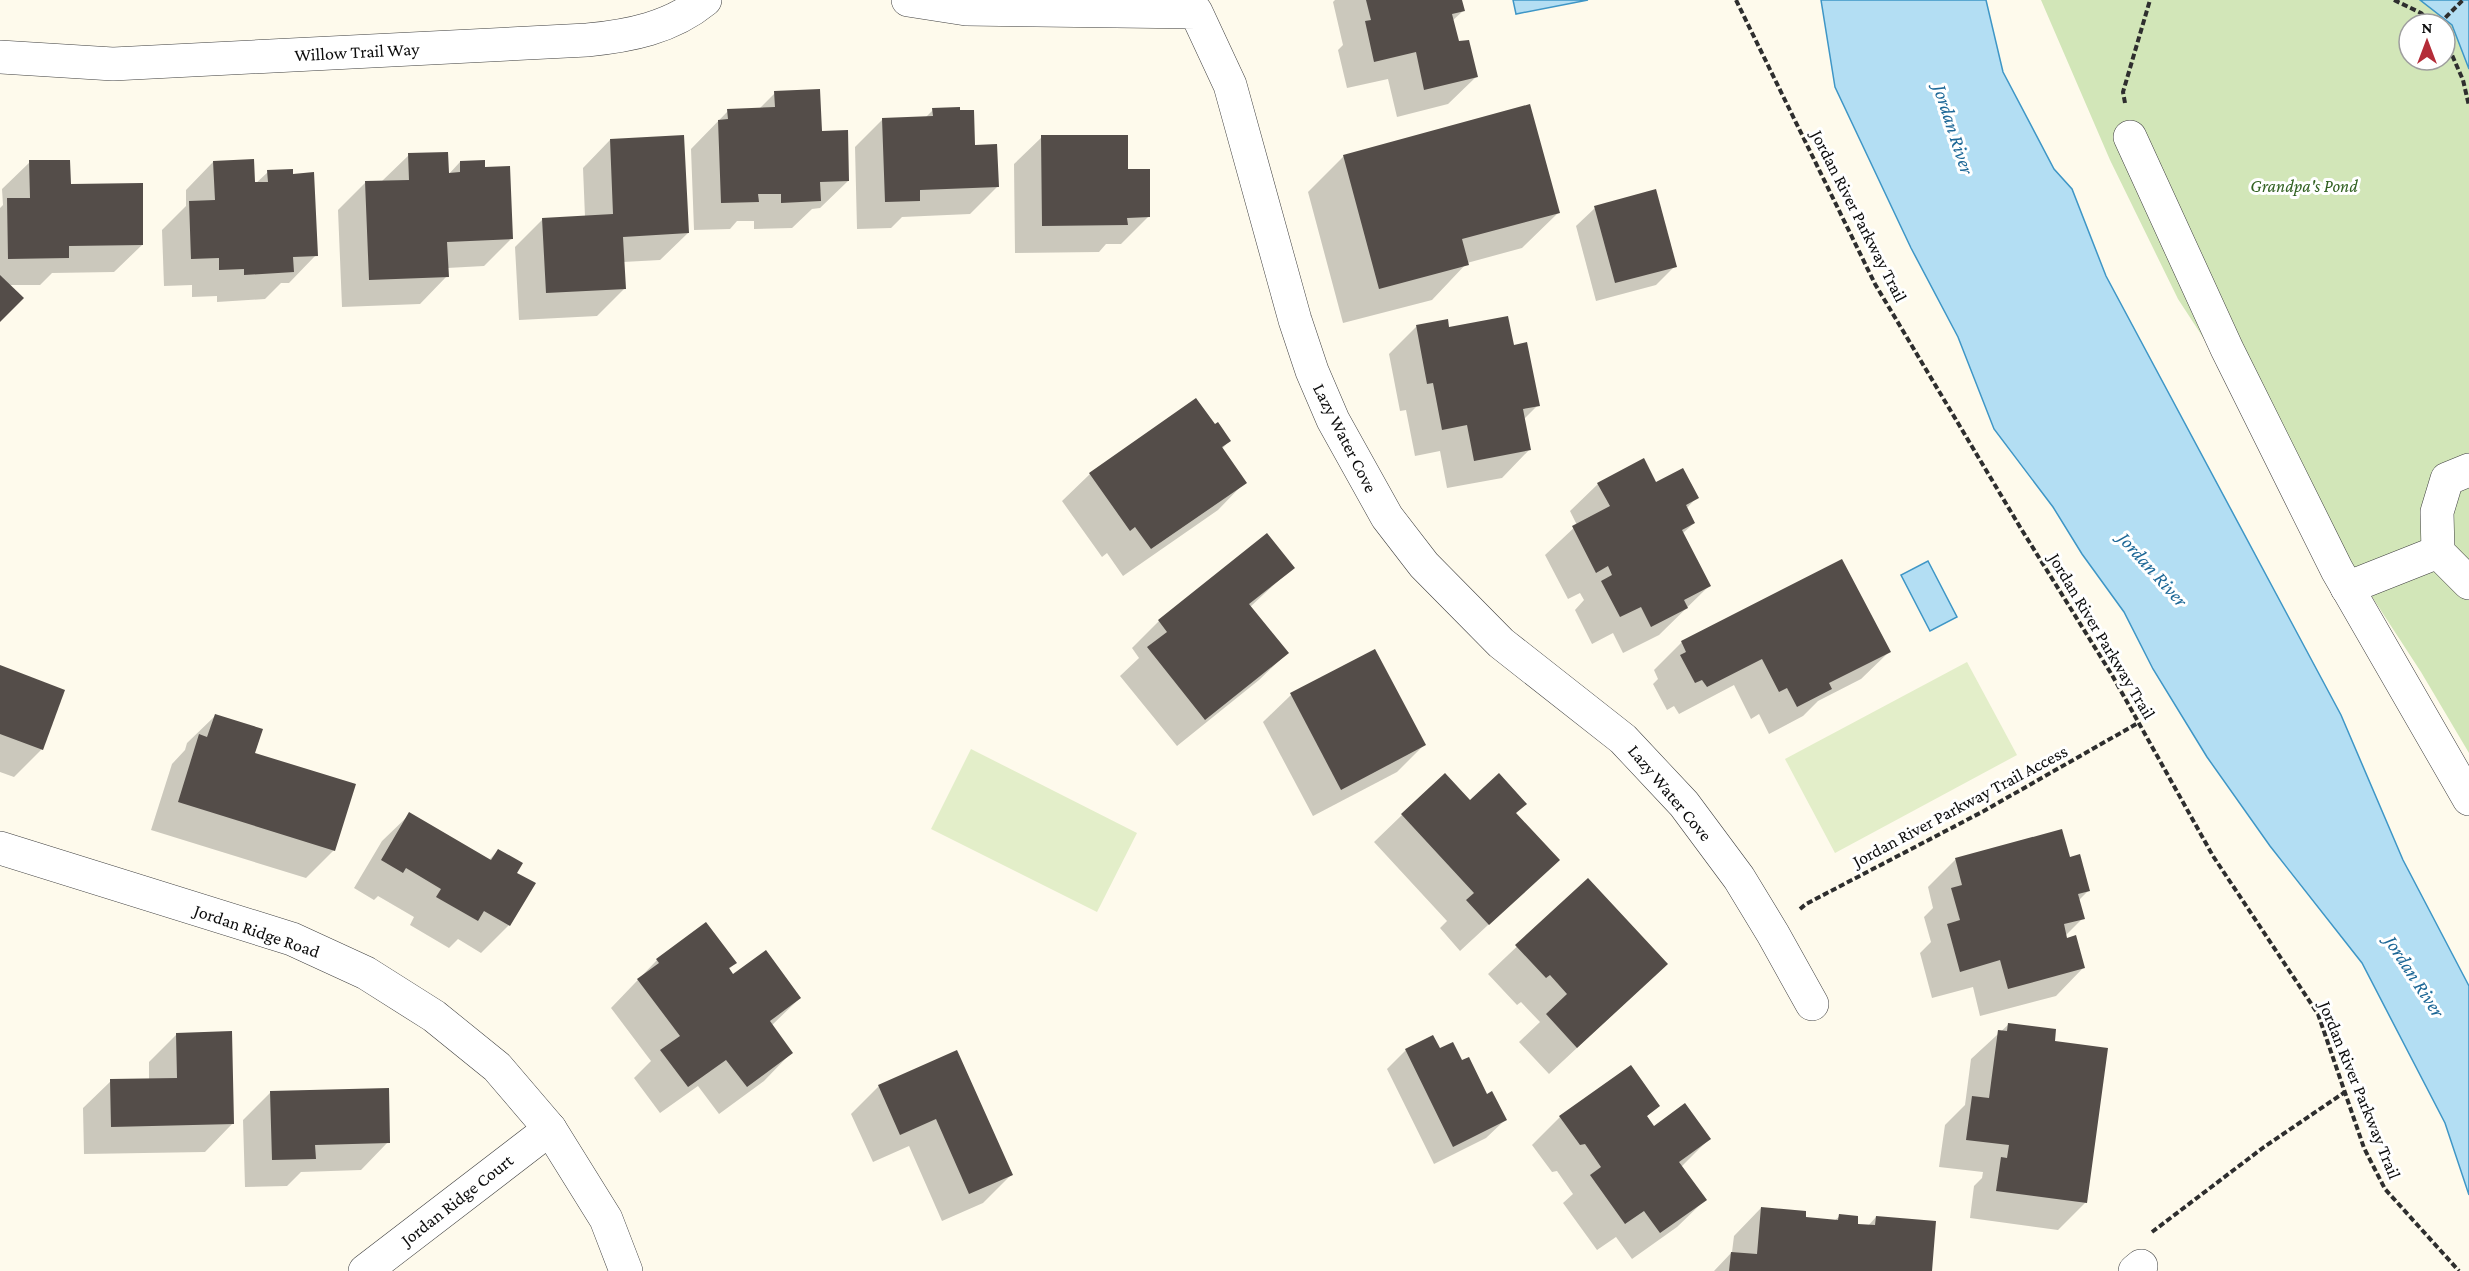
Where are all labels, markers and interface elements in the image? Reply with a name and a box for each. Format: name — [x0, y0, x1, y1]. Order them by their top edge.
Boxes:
north arrow — [2397, 12, 2457, 72]
text: N — [2422, 19, 2433, 36]
street label: Willow Trail Way — [294, 39, 421, 65]
water label: Jordan River — [1927, 79, 1979, 178]
street label: Jordan River Parkway Trail — [1806, 125, 1911, 305]
park label: Grandpa's Pond — [2250, 176, 2358, 196]
street label: Lazy Water Cove — [1309, 380, 1381, 496]
water label: Jordan River — [2111, 525, 2193, 612]
street label: Jordan River Parkway Trail — [2043, 548, 2160, 723]
street label: Lazy Water Cove — [1624, 741, 1716, 845]
street label: Jordan River Parkway Trail Access — [1847, 741, 2071, 872]
street label: Jordan Ridge Road — [190, 899, 323, 962]
water label: Jordan River — [2378, 929, 2450, 1022]
street label: Jordan River Parkway Trail — [2314, 996, 2405, 1182]
street label: Jordan Ridge Court — [395, 1149, 518, 1251]

